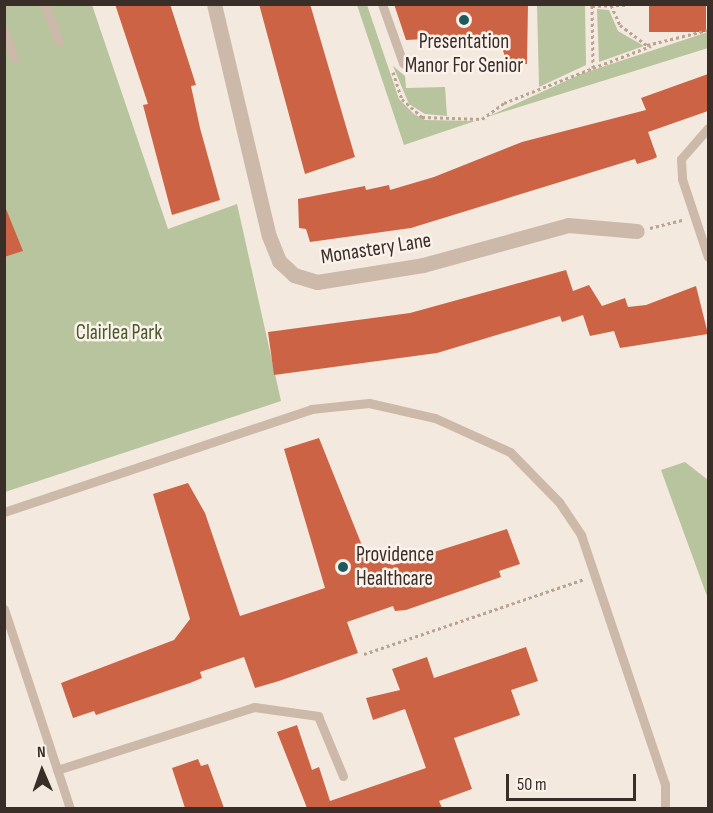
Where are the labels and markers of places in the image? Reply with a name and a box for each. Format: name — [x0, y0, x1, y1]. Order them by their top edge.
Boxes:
marker: Presentation Manor For Senior — [457, 13, 471, 27]
place label: Presentation Manor For Senior — [405, 29, 523, 79]
place label: Providence Healthcare — [356, 542, 434, 592]
marker: Providence Healthcare — [334, 558, 352, 576]

